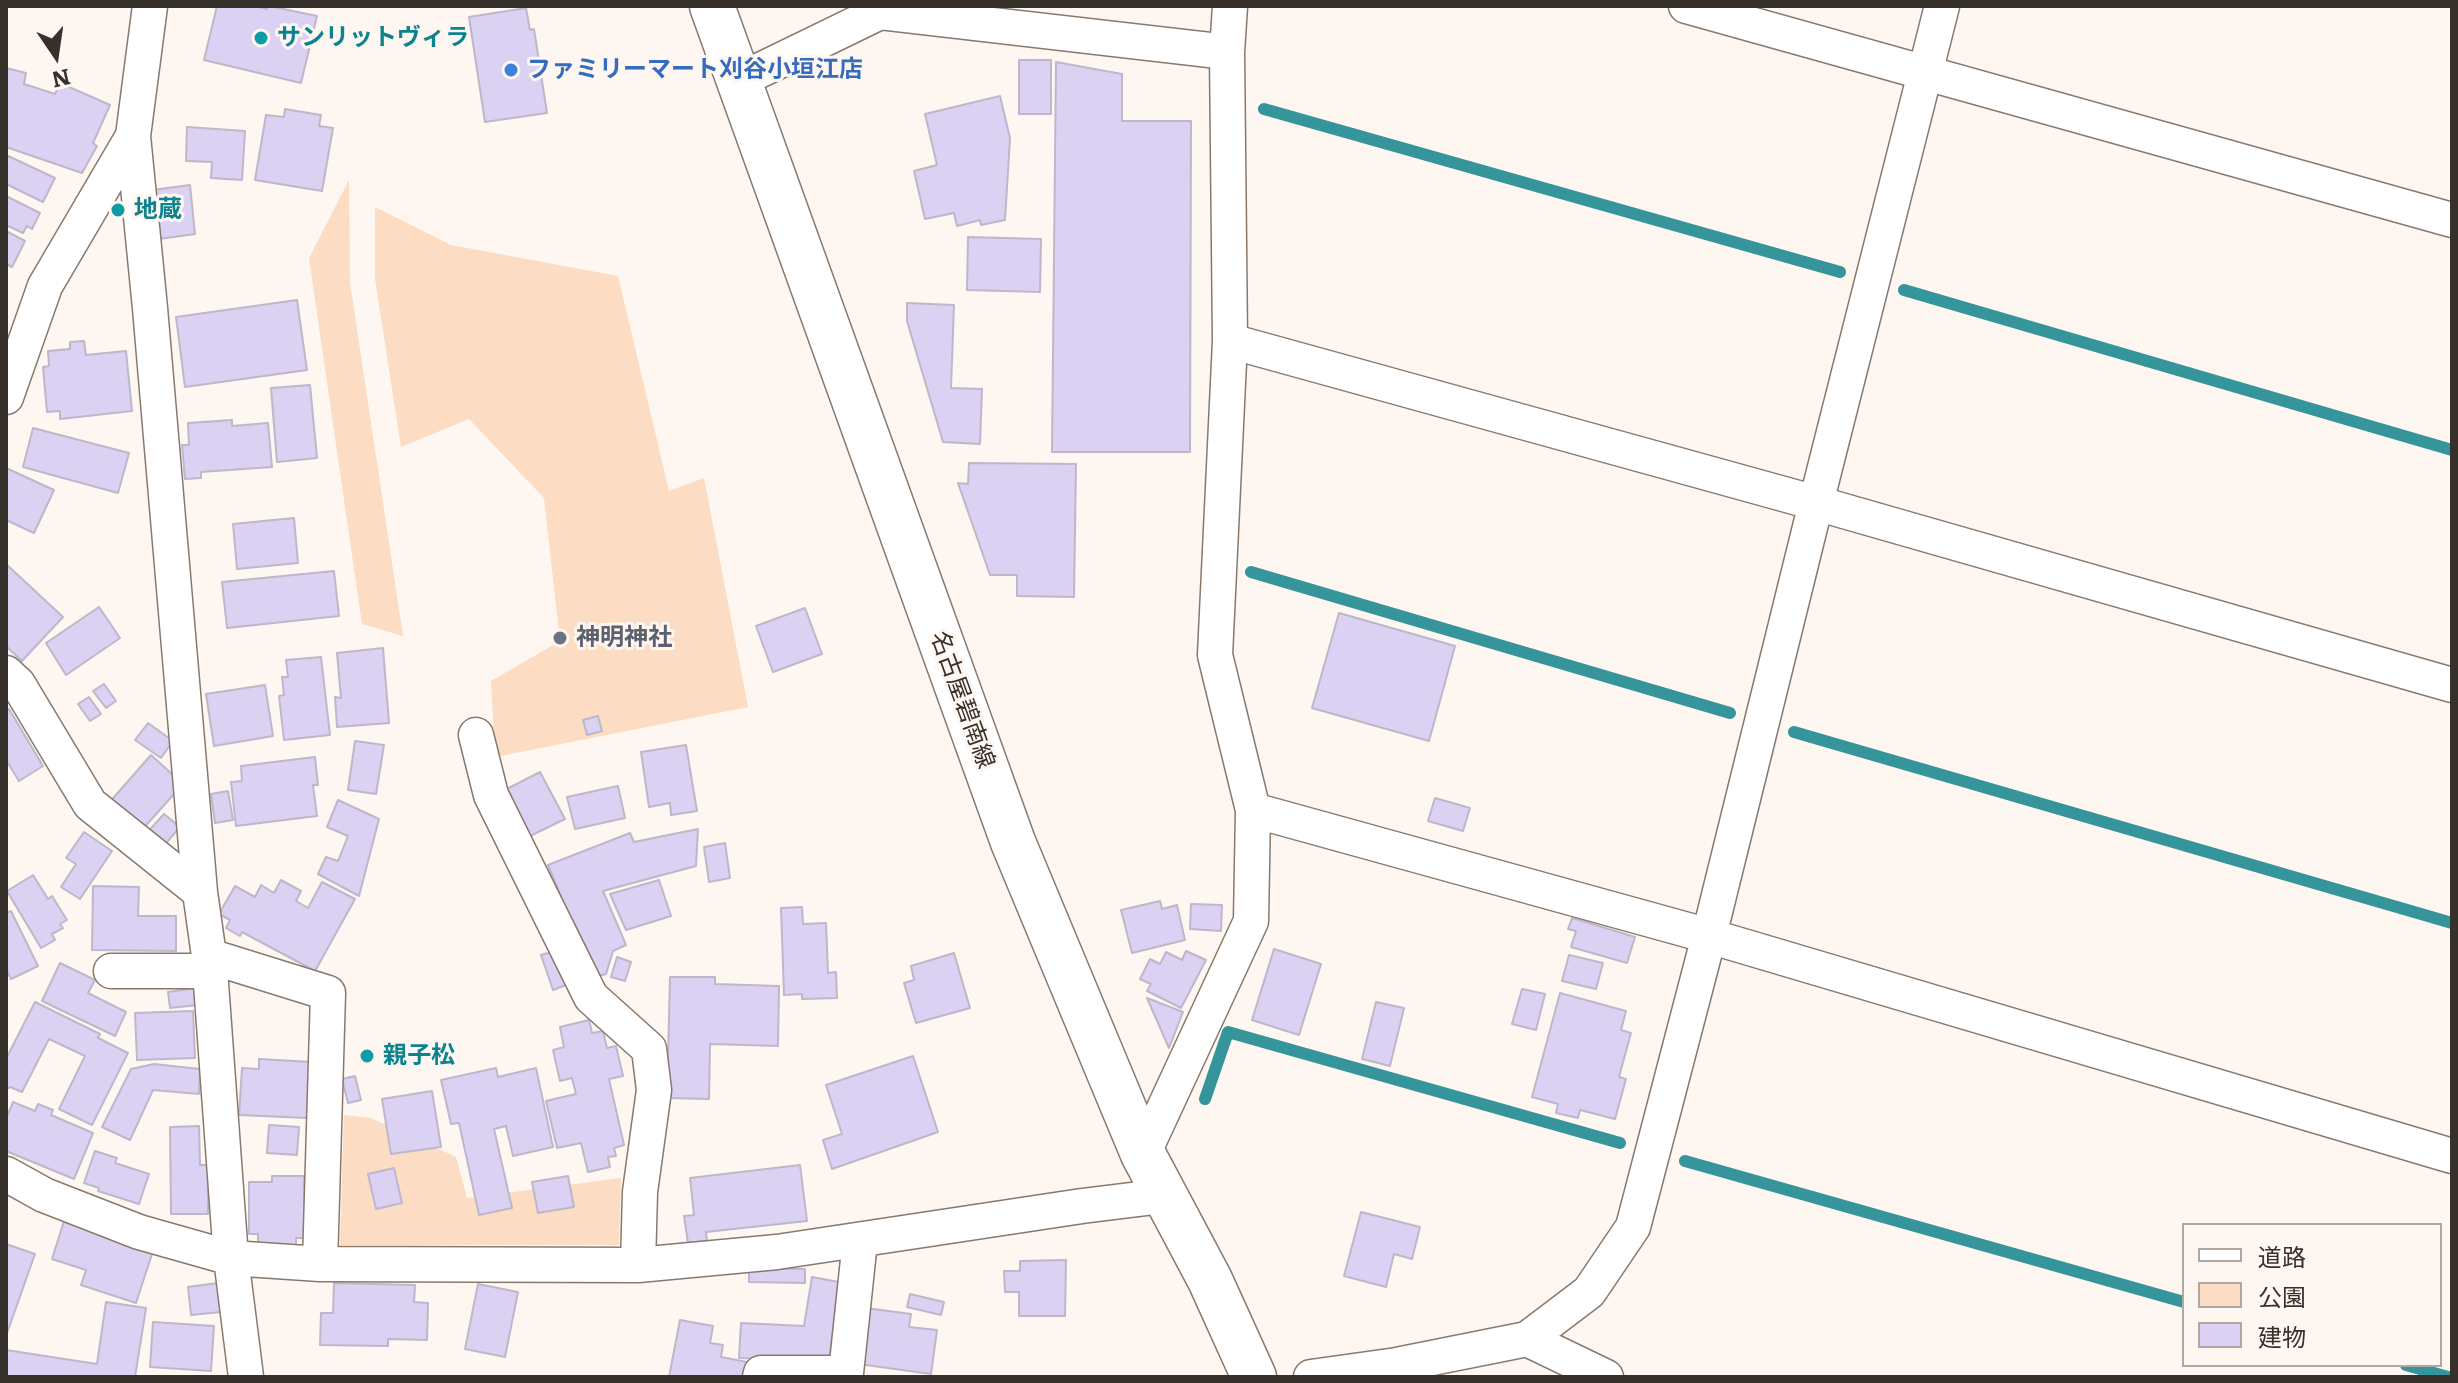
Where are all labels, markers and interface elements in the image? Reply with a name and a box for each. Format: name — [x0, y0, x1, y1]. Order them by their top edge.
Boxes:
north arrow — [16, 16, 96, 96]
place label: サンリットヴィラ — [277, 24, 469, 52]
marker: サンリットヴィラ — [252, 29, 270, 47]
place label: ファミリーマート刈谷小垣江店 — [527, 56, 863, 84]
marker: ファミリーマート刈谷小垣江店 — [502, 61, 520, 79]
text: N — [49, 62, 74, 98]
place label: 地蔵 — [134, 196, 182, 224]
marker: 地蔵 — [109, 201, 127, 219]
place label: 神明神社 — [576, 624, 672, 652]
street label: 名古屋碧南線 — [924, 627, 1000, 773]
marker: 神明神社 — [551, 629, 569, 647]
place label: 親子松 — [383, 1042, 455, 1070]
marker: 親子松 — [358, 1047, 376, 1065]
legend — [2182, 1223, 2442, 1367]
text: 道路 — [2258, 1238, 2306, 1273]
text: 公園 — [2258, 1278, 2306, 1313]
text: 建物 — [2258, 1318, 2306, 1353]

